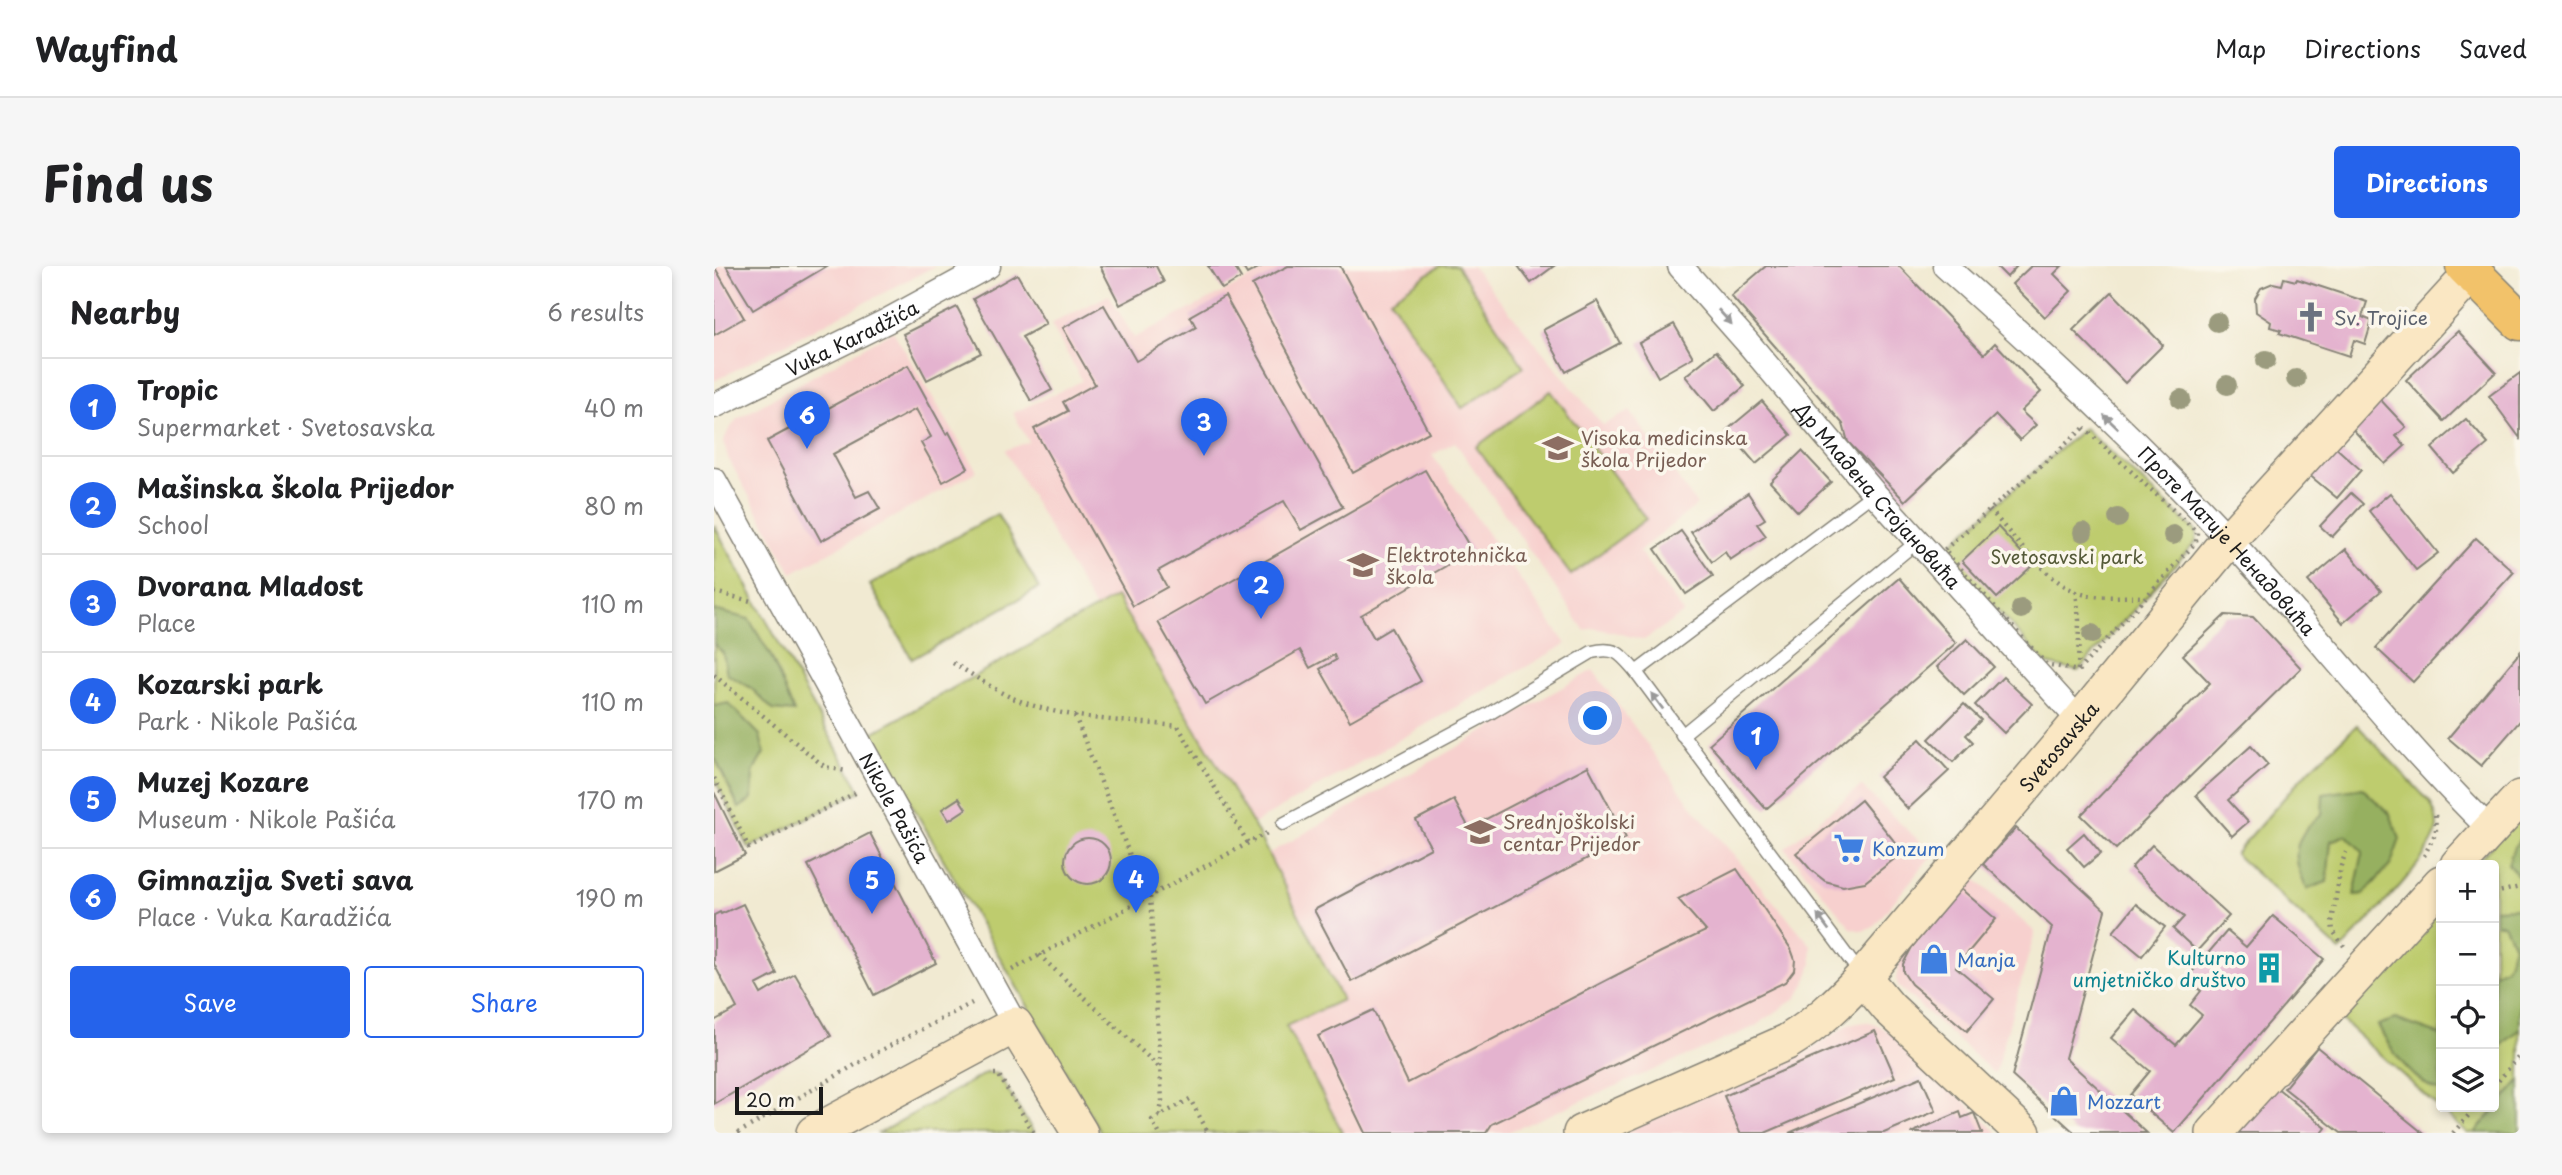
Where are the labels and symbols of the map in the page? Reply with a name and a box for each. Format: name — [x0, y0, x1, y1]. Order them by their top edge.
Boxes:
street label: Vuka Karadžića — [781, 293, 923, 383]
church icon: Sv. Trojice — [2294, 300, 2328, 334]
place label: Sv. Trojice — [2334, 303, 2428, 331]
one-way arrow — [1717, 308, 1733, 326]
pin: 6 — [784, 391, 830, 449]
street label: Др Младена Стојановића — [1788, 395, 1968, 595]
pin: 3 — [1181, 398, 1227, 456]
one-way arrow — [2103, 414, 2120, 430]
place label: Visoka medicinska škola Prijedor — [1581, 423, 1748, 473]
school or university icon: Visoka medicinska škola Prijedor — [1541, 431, 1575, 465]
street label: Проте Матије Ненадовића — [2132, 440, 2323, 641]
place label: Elektrotehnička škola — [1386, 540, 1527, 590]
park label: Svetosavski park — [1990, 542, 2144, 570]
school or university icon: Elektrotehnička škola — [1346, 548, 1380, 582]
pin: 2 — [1238, 561, 1284, 619]
one-way arrow — [1650, 692, 1664, 710]
street label: Svetosavska — [2012, 694, 2105, 798]
your location — [1578, 701, 1612, 735]
pin: 1 — [1733, 712, 1779, 770]
street label: Nikole Pašića — [853, 747, 937, 868]
place label: Srednjoškolski centar Prijedor — [1503, 807, 1640, 857]
school or university icon: Srednjoškolski centar Prijedor — [1463, 815, 1497, 849]
supermarket icon: Konzum — [1832, 831, 1866, 865]
place label: Konzum — [1872, 834, 1945, 862]
pin: 4 — [1113, 855, 1159, 913]
pin: 5 — [849, 856, 895, 914]
one-way arrow — [1816, 913, 1830, 931]
shop icon: Manja — [1917, 942, 1951, 976]
place label: Kulturno umjetničko društvo — [2073, 943, 2246, 993]
place label: Manja — [1957, 945, 2016, 973]
building icon: Kulturno umjetničko društvo — [2252, 951, 2286, 985]
scale bar — [735, 1084, 822, 1116]
shop icon: Mozzart — [2047, 1084, 2081, 1118]
place label: Mozzart — [2087, 1087, 2161, 1115]

